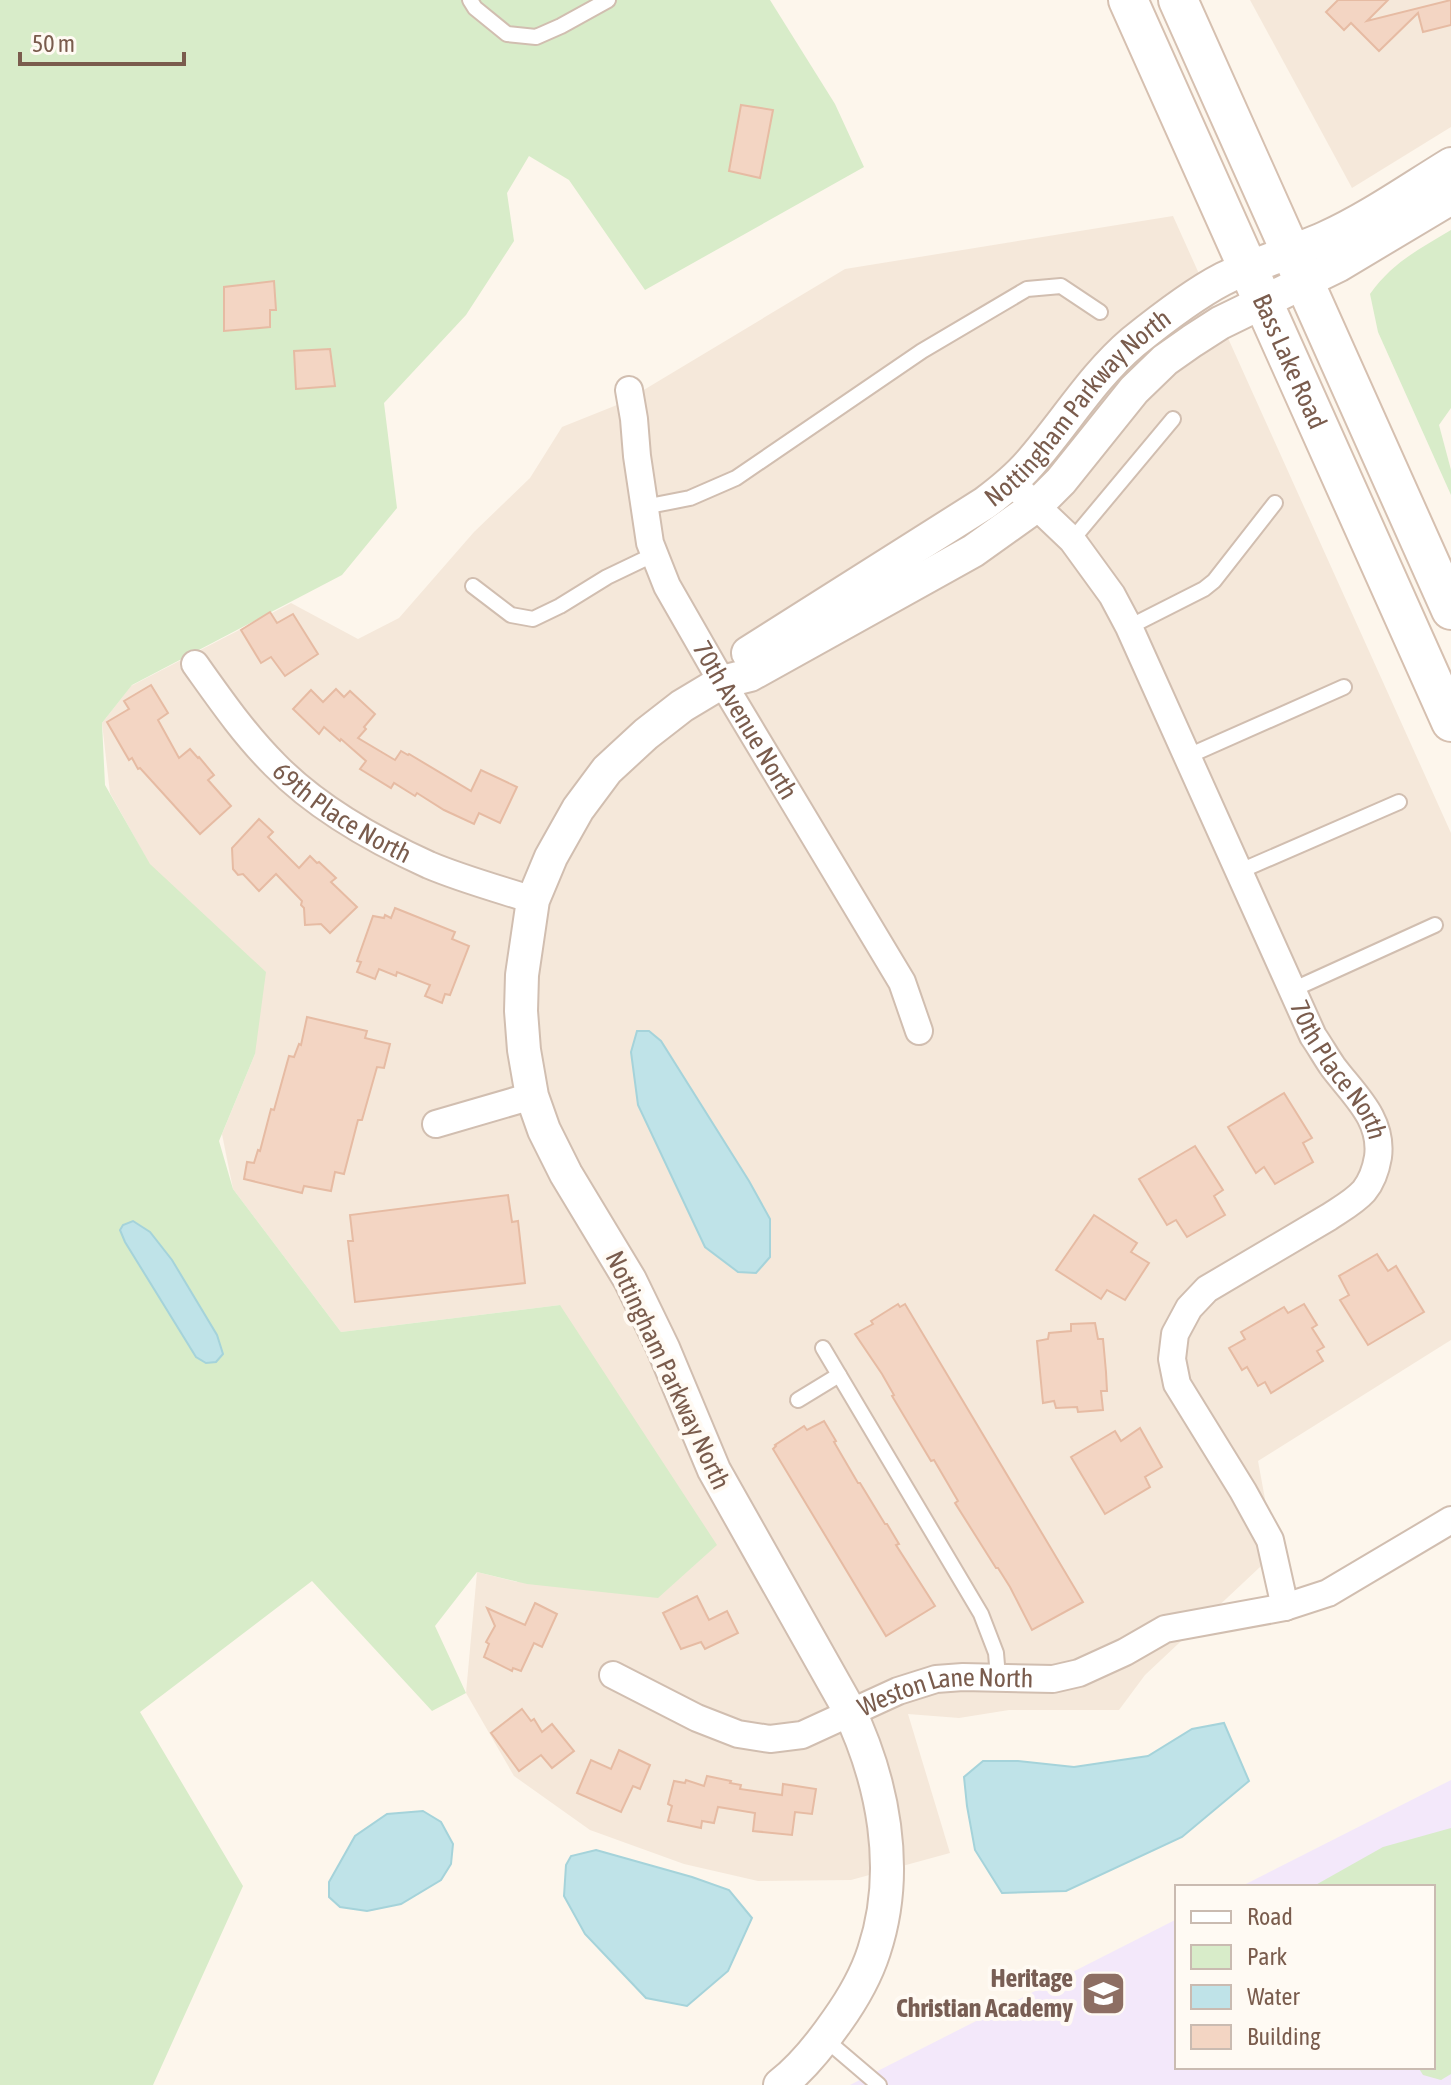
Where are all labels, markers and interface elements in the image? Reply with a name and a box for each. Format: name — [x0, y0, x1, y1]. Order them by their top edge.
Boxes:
scale bar — [20, 16, 184, 66]
text: 50 m — [32, 30, 75, 57]
street label: Bass Lake Road — [1247, 289, 1333, 434]
street label: Nottingham Parkway North — [979, 303, 1177, 513]
street label: 70th Avenue North — [687, 636, 804, 805]
street label: 69th Place North — [267, 756, 416, 869]
street label: 70th Place North — [1284, 996, 1393, 1143]
street label: Nottingham Parkway North — [600, 1246, 736, 1494]
street label: Weston Lane North — [853, 1662, 1034, 1722]
legend — [1175, 1885, 1435, 2069]
text: Road — [1247, 1903, 1293, 1930]
text: Park — [1247, 1943, 1288, 1970]
place label: Heritage Christian Academy — [896, 1963, 1073, 2023]
school or university icon: Heritage Christian Academy — [1080, 1969, 1128, 2017]
text: Water — [1247, 1983, 1300, 2010]
text: Building — [1247, 2023, 1321, 2050]

